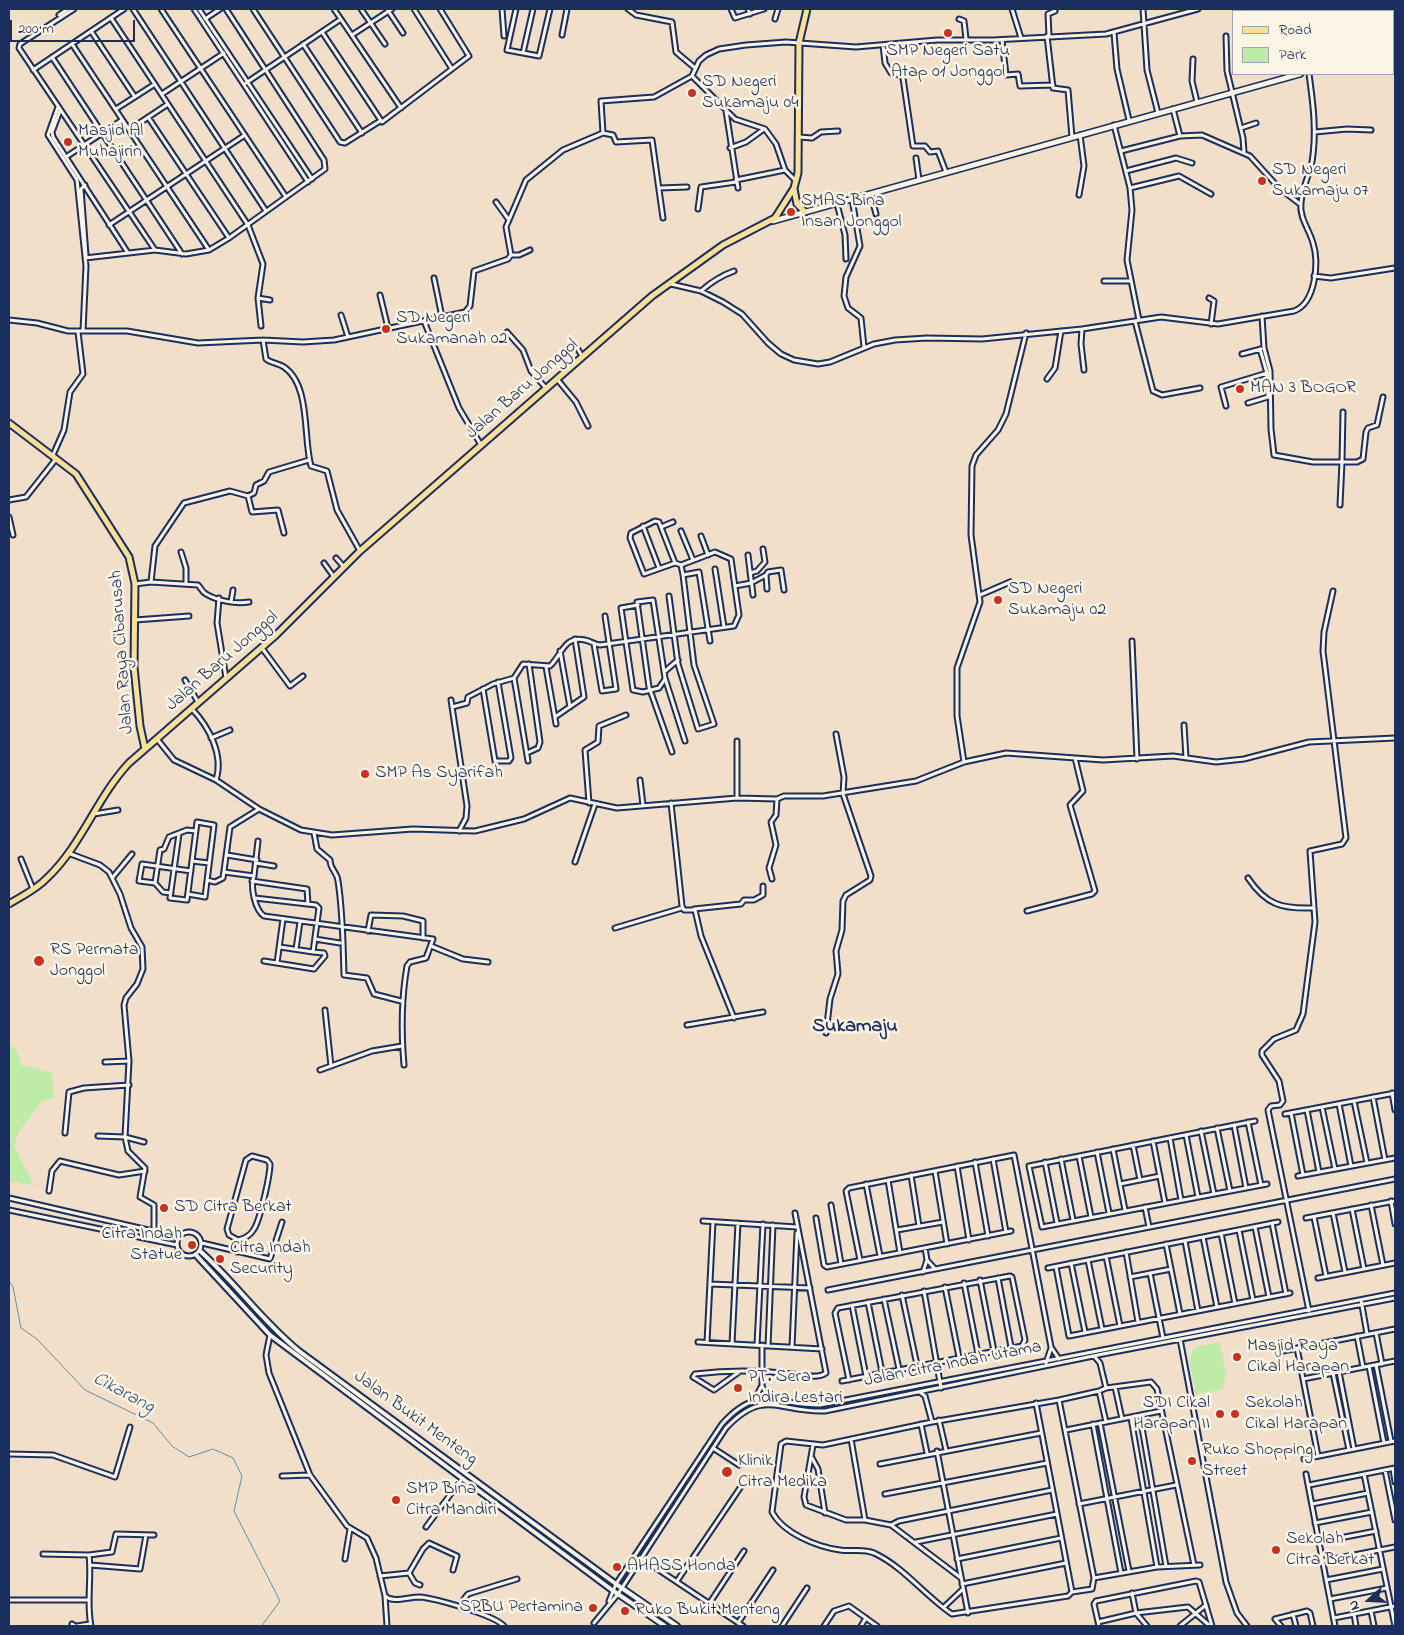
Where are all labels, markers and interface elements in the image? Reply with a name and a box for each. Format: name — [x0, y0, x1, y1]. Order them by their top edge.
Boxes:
scale bar — [12, 10, 138, 42]
legend — [1232, 10, 1394, 75]
text: 200 m — [18, 18, 54, 40]
text: Road — [1279, 19, 1312, 41]
marker: SMP Negeri Satu Atap 01 Jonggol — [942, 27, 954, 39]
place label: SMP Negeri Satu Atap 01 Jonggol — [886, 41, 1010, 84]
text: Park — [1279, 44, 1306, 66]
place label: SD Negeri Sukamaju 04 — [702, 72, 799, 115]
marker: SD Negeri Sukamaju 04 — [686, 87, 698, 99]
place label: Masjid Al Muhajirin — [78, 121, 143, 163]
marker: Masjid Al Muhajirin — [62, 136, 74, 148]
place label: SD Negeri Sukamaju 07 — [1272, 160, 1369, 202]
marker: SD Negeri Sukamaju 07 — [1256, 175, 1268, 187]
place label: SMAS Bina Insan Jonggol — [801, 191, 901, 233]
marker: SMAS Bina Insan Jonggol — [785, 206, 797, 218]
place label: SD Negeri Sukamanah 02 — [396, 308, 507, 350]
marker: SD Negeri Sukamanah 02 — [380, 323, 392, 335]
street label: Jalan Baru Jonggol — [462, 335, 584, 445]
place label: MAN 3 BOGOR — [1250, 378, 1356, 400]
marker: MAN 3 BOGOR — [1234, 383, 1246, 395]
street label: Jalan Raya Cibarusah — [107, 569, 139, 735]
place label: SD Negeri Sukamaju 02 — [1008, 579, 1106, 622]
marker: SD Negeri Sukamaju 02 — [992, 594, 1004, 606]
street label: Jalan Baru Jonggol — [162, 607, 284, 717]
place label: SMP As Syarifah — [375, 763, 503, 785]
marker: SMP As Syarifah — [359, 768, 371, 780]
place label: RS Permata Jonggol — [50, 940, 138, 982]
marker: RS Permata Jonggol — [32, 954, 46, 968]
district label: Sukamaju — [812, 1016, 898, 1040]
place label: SD Citra Berkat — [174, 1197, 292, 1219]
marker: SD Citra Berkat — [158, 1202, 170, 1214]
place label: Citra Indah Statue — [102, 1224, 182, 1266]
place label: Citra Indah Security — [230, 1238, 310, 1280]
marker: Citra Indah Statue — [186, 1239, 198, 1251]
marker: Citra Indah Security — [214, 1253, 226, 1265]
place label: Masjid Raya Cikal Harapan — [1247, 1336, 1349, 1378]
street label: Jalan Citra Indah Utama — [862, 1337, 1044, 1393]
marker: Masjid Raya Cikal Harapan — [1231, 1351, 1243, 1363]
street label: Jalan Bukit Menteng — [349, 1367, 481, 1471]
place label: PT. Sera Indira Lestari — [748, 1367, 843, 1410]
water label: Cikarang — [88, 1368, 158, 1420]
marker: PT. Sera Indira Lestari — [732, 1382, 744, 1394]
place label: SDI Cikal Harapan II — [1133, 1393, 1210, 1436]
place label: Sekolah Cikal Harapan — [1245, 1393, 1347, 1436]
marker: SDI Cikal Harapan II — [1214, 1408, 1226, 1420]
marker: Sekolah Cikal Harapan — [1229, 1408, 1241, 1420]
place label: Ruko Shopping Street — [1202, 1440, 1313, 1482]
place label: Klinik Citra Medika — [738, 1451, 827, 1494]
marker: Ruko Shopping Street — [1186, 1455, 1198, 1467]
marker: Klinik Citra Medika — [720, 1465, 734, 1479]
place label: SMP Bina Citra Mandiri — [406, 1479, 497, 1522]
marker: SMP Bina Citra Mandiri — [390, 1494, 402, 1506]
place label: Sekolah Citra Berkat — [1286, 1529, 1374, 1572]
marker: Sekolah Citra Berkat — [1270, 1544, 1282, 1556]
place label: AHASS Honda — [627, 1556, 736, 1578]
marker: AHASS Honda — [611, 1561, 623, 1573]
north arrow — [1344, 1575, 1394, 1625]
place label: SPBU Pertamina — [460, 1597, 583, 1619]
text: N — [1343, 1597, 1366, 1613]
place label: Ruko Bukit Menteng — [635, 1600, 780, 1622]
marker: SPBU Pertamina — [587, 1602, 599, 1614]
marker: Ruko Bukit Menteng — [619, 1605, 631, 1617]

